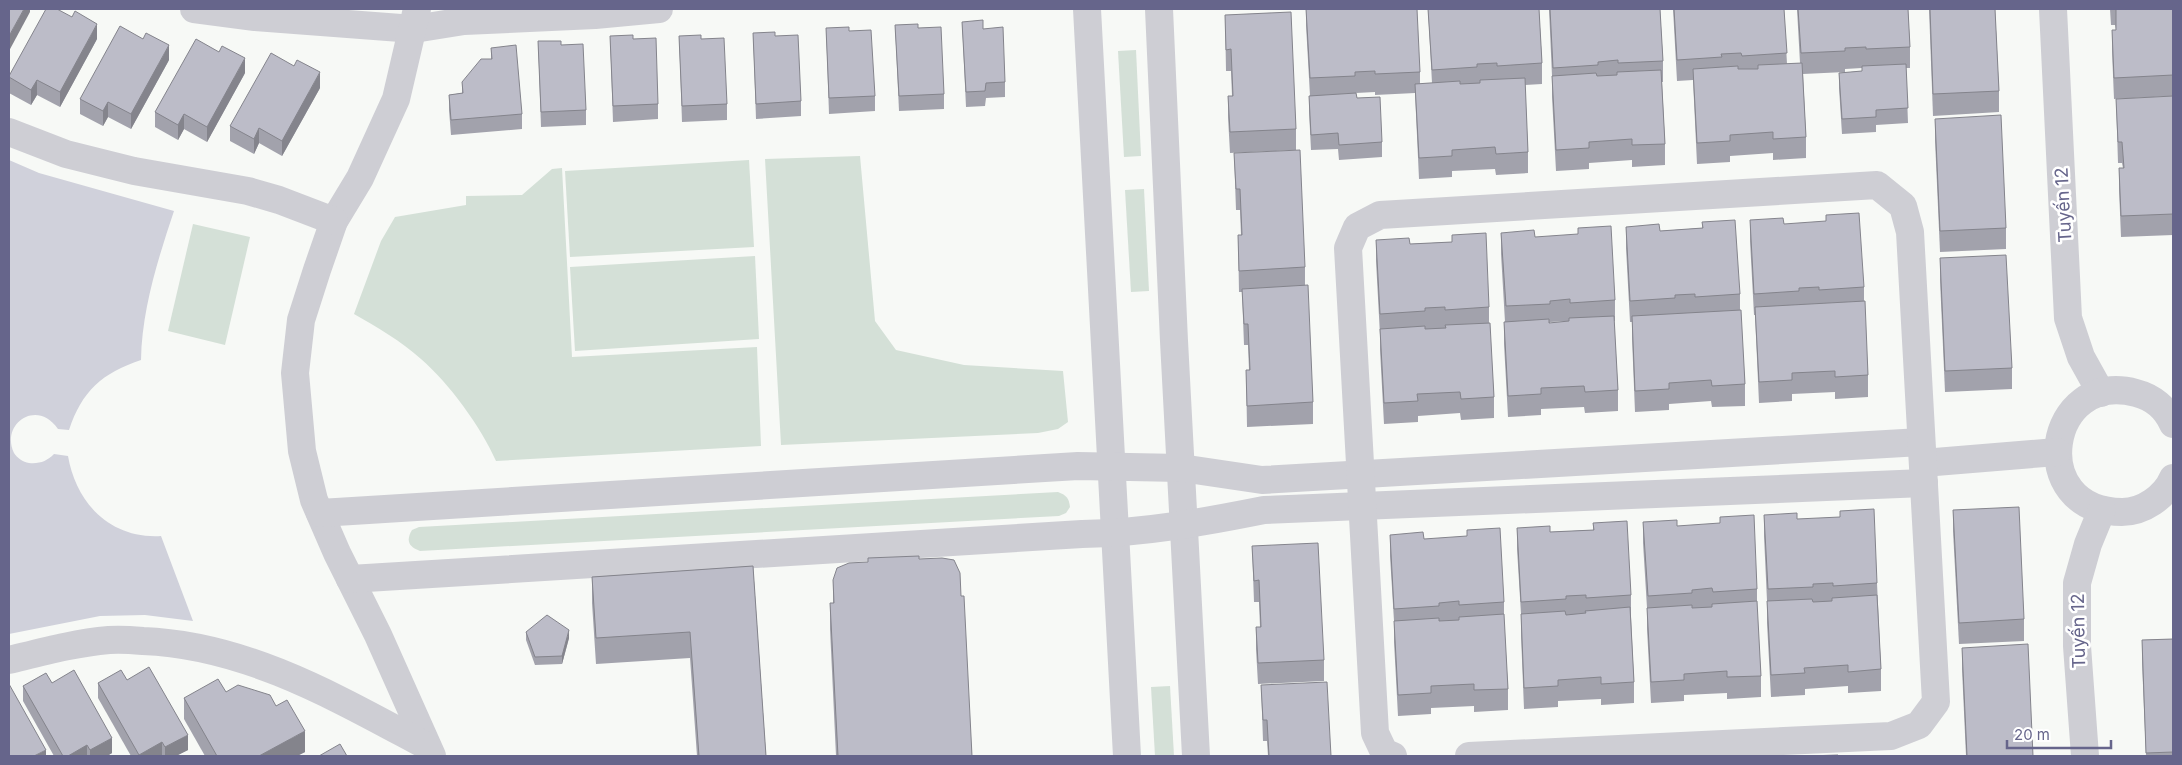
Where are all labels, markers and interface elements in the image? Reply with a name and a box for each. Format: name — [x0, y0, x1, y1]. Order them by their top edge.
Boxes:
street label: Tuyến 12 — [2051, 167, 2075, 243]
street label: Tuyến 12 — [2067, 593, 2089, 669]
scale bar — [2007, 718, 2111, 750]
text: 20 m — [2014, 725, 2050, 744]

